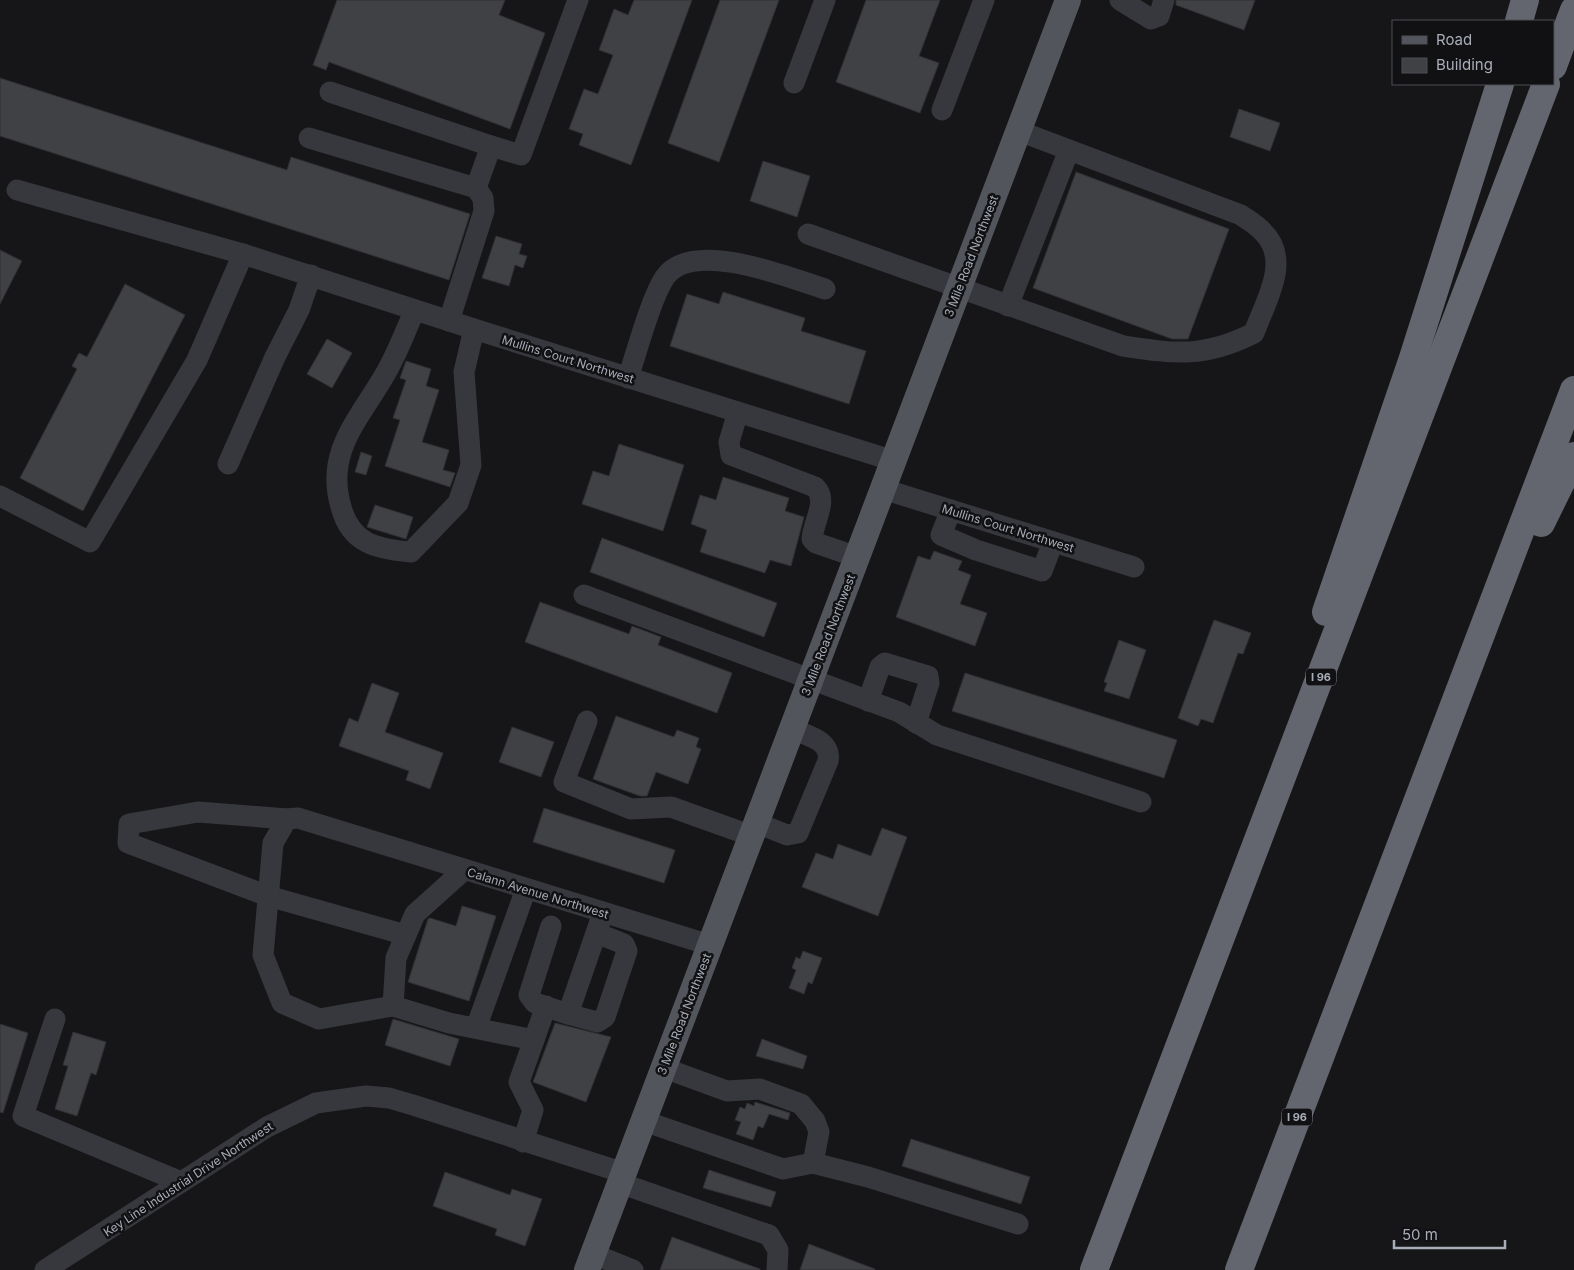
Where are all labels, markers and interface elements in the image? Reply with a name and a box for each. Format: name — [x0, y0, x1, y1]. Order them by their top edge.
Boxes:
legend — [1392, 20, 1554, 85]
text: Road — [1436, 30, 1472, 49]
text: Building — [1436, 55, 1493, 74]
street label: 3 Mile Road Northwest — [941, 193, 1001, 319]
street label: Mullins Court Northwest — [500, 332, 636, 386]
street label: Mullins Court Northwest — [940, 501, 1076, 555]
street label: 3 Mile Road Northwest — [798, 572, 858, 698]
road number: I 96 — [1306, 669, 1336, 686]
street label: Calann Avenue Northwest — [465, 864, 611, 922]
street label: 3 Mile Road Northwest — [654, 951, 714, 1077]
road number: I 96 — [1282, 1108, 1312, 1126]
street label: Key Line Industrial Drive Northwest — [100, 1118, 276, 1240]
scale bar — [1394, 1218, 1505, 1250]
text: 50 m — [1402, 1225, 1438, 1244]

